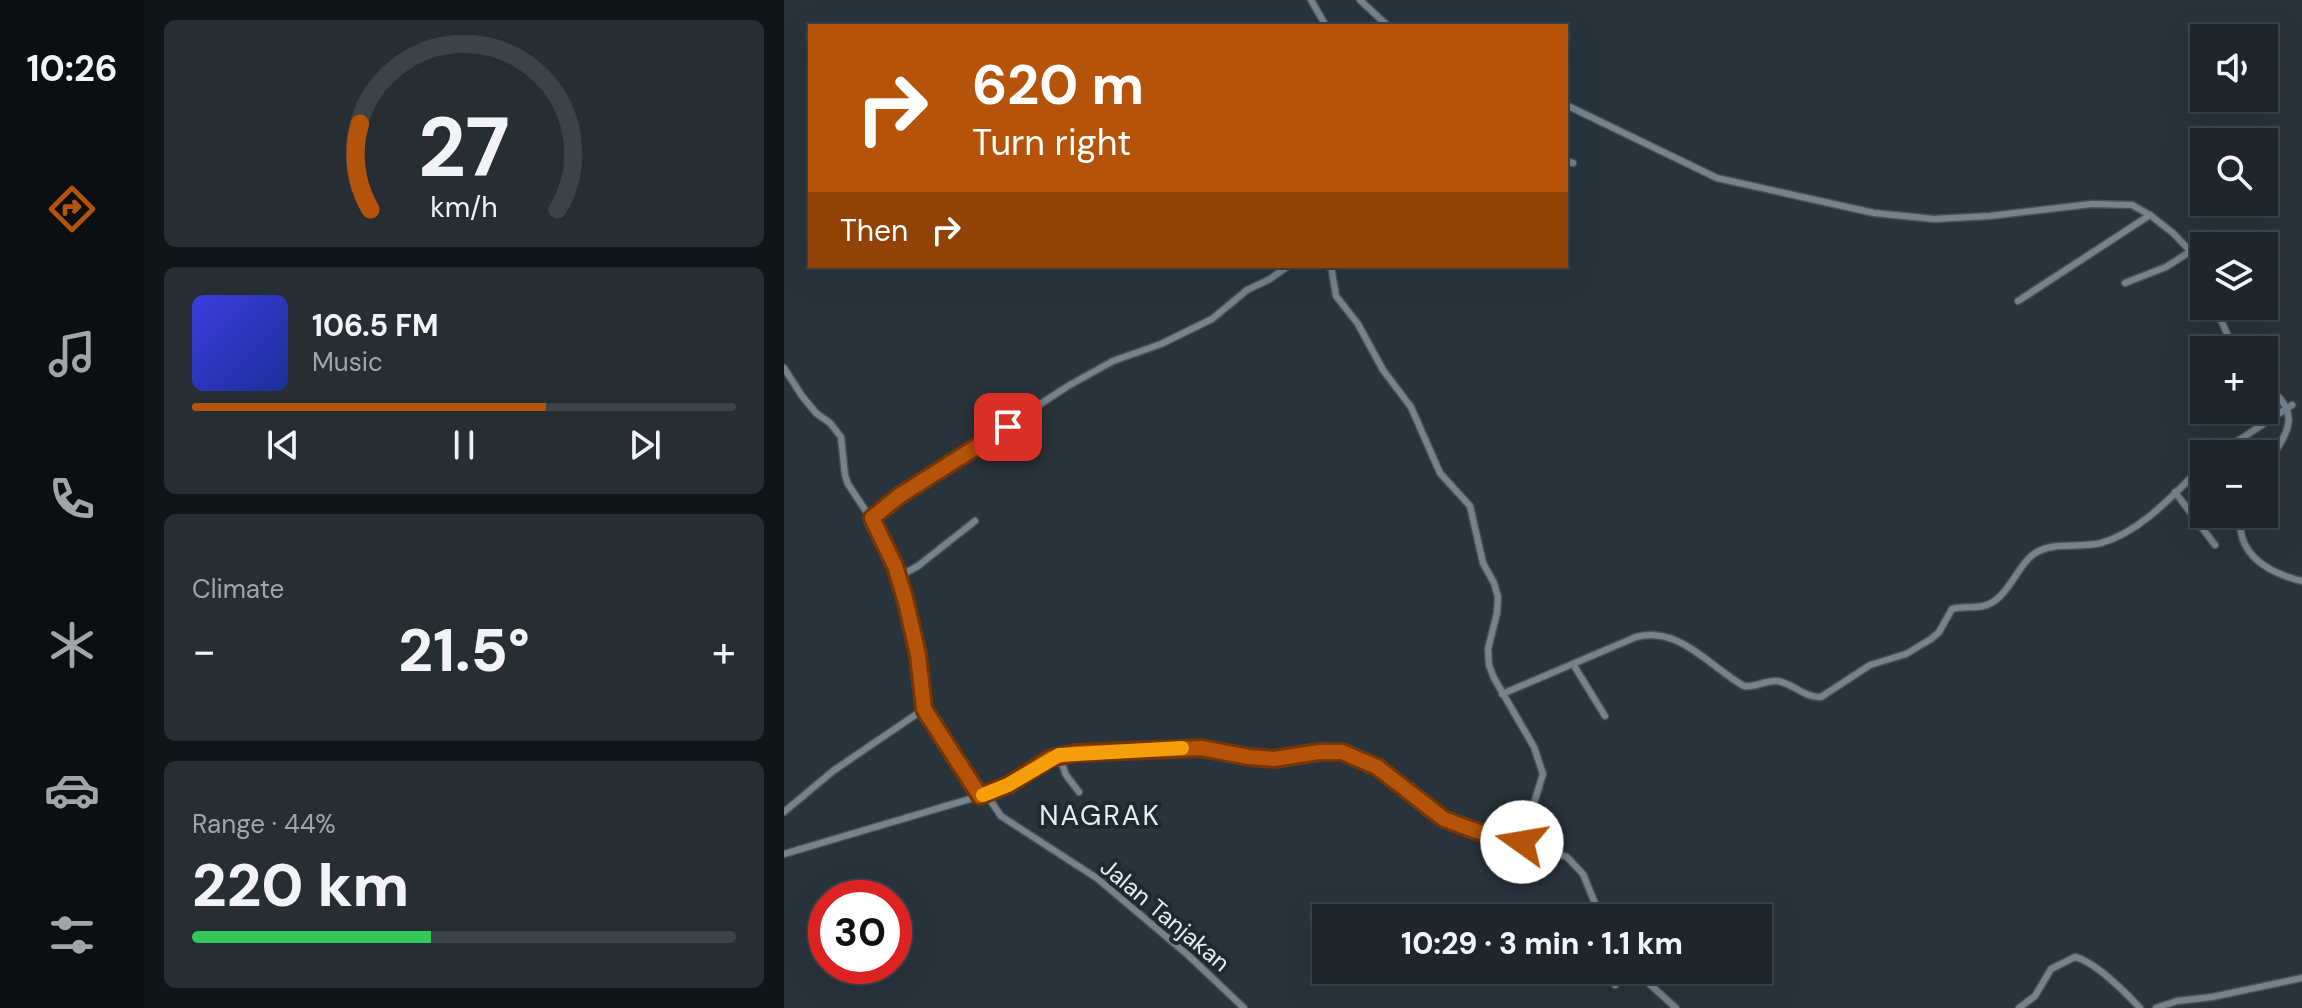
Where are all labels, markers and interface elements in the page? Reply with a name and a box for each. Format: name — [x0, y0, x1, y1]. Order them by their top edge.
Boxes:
map controls — [2190, 24, 2278, 528]
button: sound — [2190, 24, 2278, 112]
text: 10:26 — [26, 45, 118, 92]
text: 620 m — [972, 48, 1144, 121]
icon: right — [840, 56, 944, 160]
text: 27 — [418, 92, 510, 201]
text: Turn right — [972, 119, 1131, 166]
button: search — [2190, 128, 2278, 216]
icon: directions — [44, 181, 100, 237]
text: km/h — [430, 189, 498, 226]
icon: right — [924, 208, 968, 252]
text: Then — [840, 211, 908, 250]
button: layers — [2190, 232, 2278, 320]
text: 106.5 FM — [312, 306, 439, 345]
icon: music — [44, 326, 100, 382]
button: + — [2190, 336, 2278, 424]
text: Music — [312, 345, 383, 379]
pin — [974, 393, 1042, 461]
icon: arrive — [986, 405, 1030, 449]
icon: previous — [261, 423, 305, 467]
icon: pause — [442, 423, 486, 467]
icon: next — [623, 423, 667, 467]
button: − — [2190, 440, 2278, 528]
icon: phone — [44, 471, 100, 527]
text: Climate — [192, 572, 284, 606]
text: 21.5° — [398, 611, 530, 690]
icon: climate — [44, 617, 100, 673]
text: − — [192, 622, 216, 680]
text: + — [712, 622, 736, 680]
icon: car — [44, 762, 100, 818]
district label: NAGRAK — [1039, 797, 1161, 834]
position arrow — [1480, 800, 1564, 884]
text: Range · 44% — [192, 807, 336, 841]
text: 220 km — [192, 846, 409, 925]
street label: Jalan Tanjakan — [1094, 851, 1237, 978]
speed limit sign: 30 — [808, 880, 912, 984]
icon: filters — [44, 907, 100, 963]
text: 10:29 · 3 min · 1.1 km — [1401, 924, 1683, 963]

